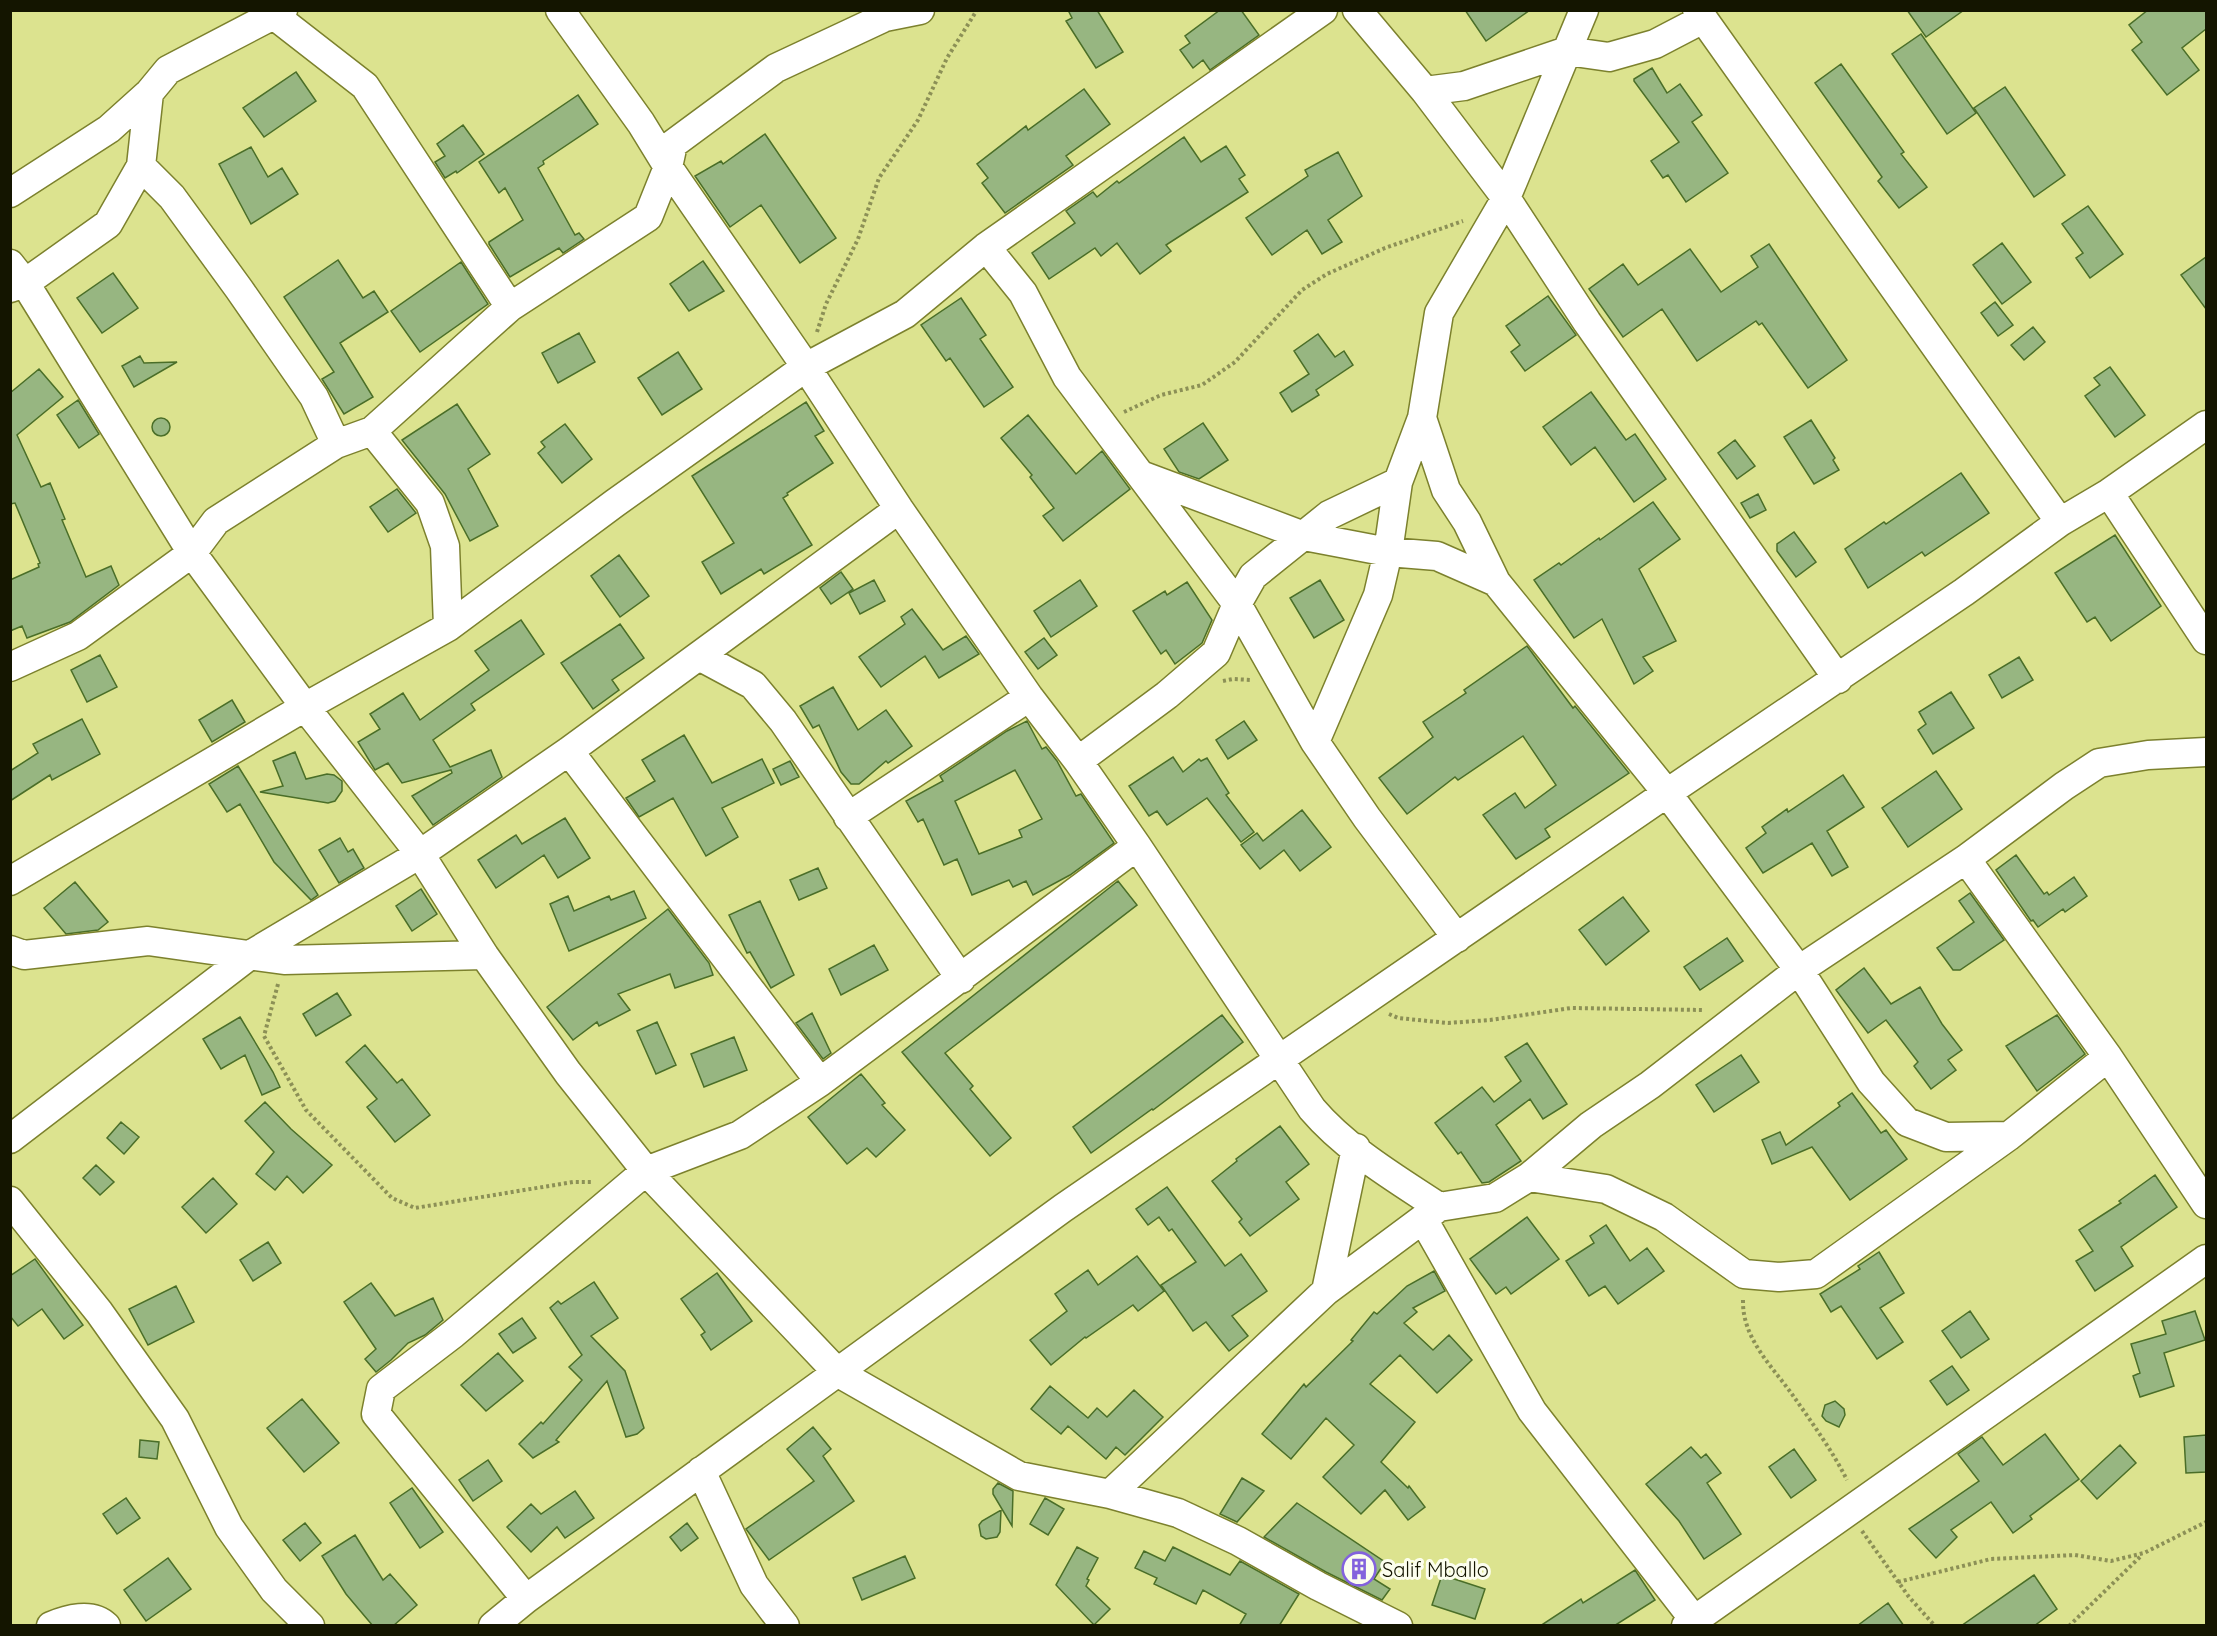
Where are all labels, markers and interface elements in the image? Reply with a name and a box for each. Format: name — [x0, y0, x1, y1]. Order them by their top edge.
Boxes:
building icon: Salif Mballo — [1341, 1551, 1377, 1587]
place label: Salif Mballo — [1382, 1557, 1489, 1582]

